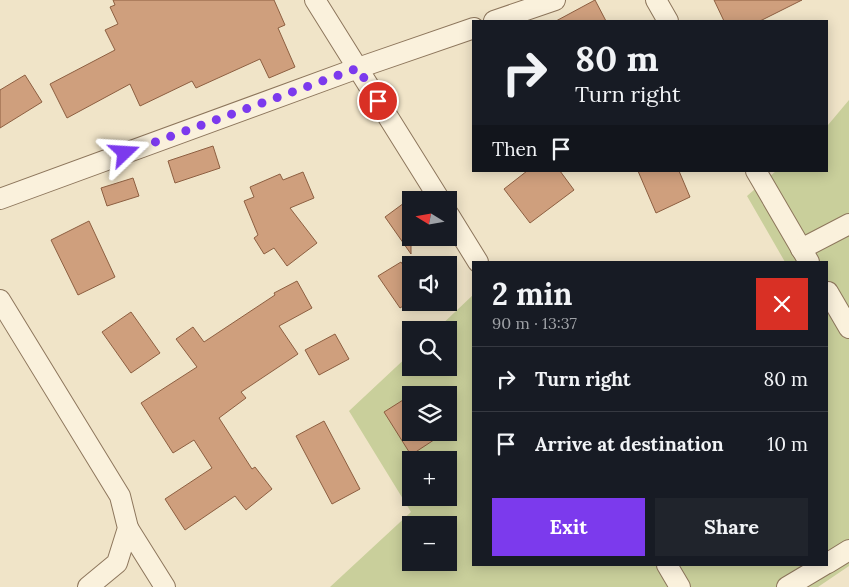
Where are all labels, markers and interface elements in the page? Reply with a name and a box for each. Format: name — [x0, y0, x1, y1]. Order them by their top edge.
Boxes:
text: 80 m — [575, 36, 659, 81]
icon: right — [492, 40, 557, 105]
pin — [357, 80, 399, 122]
text: Turn right — [575, 80, 680, 108]
icon: arrive — [364, 87, 392, 115]
position arrow — [98, 126, 150, 178]
icon: arrive — [547, 135, 575, 163]
text: Then — [492, 137, 537, 161]
north arrow — [402, 191, 458, 246]
map controls — [402, 191, 457, 571]
button: sound — [402, 256, 457, 311]
text: 2 min — [492, 275, 572, 313]
button: close — [756, 278, 808, 330]
text: 90 m · 13:37 — [492, 313, 577, 333]
button: search — [402, 321, 457, 376]
icon: right — [492, 365, 520, 393]
text: Turn right — [535, 367, 631, 391]
text: 80 m — [764, 367, 808, 391]
button: layers — [402, 386, 457, 441]
icon: arrive — [492, 430, 520, 458]
text: Arrive at destination — [535, 432, 724, 456]
text: 10 m — [767, 432, 808, 456]
button: + — [402, 451, 457, 506]
button: Exit — [492, 498, 645, 556]
button: Share — [655, 498, 808, 556]
button: − — [402, 516, 457, 571]

